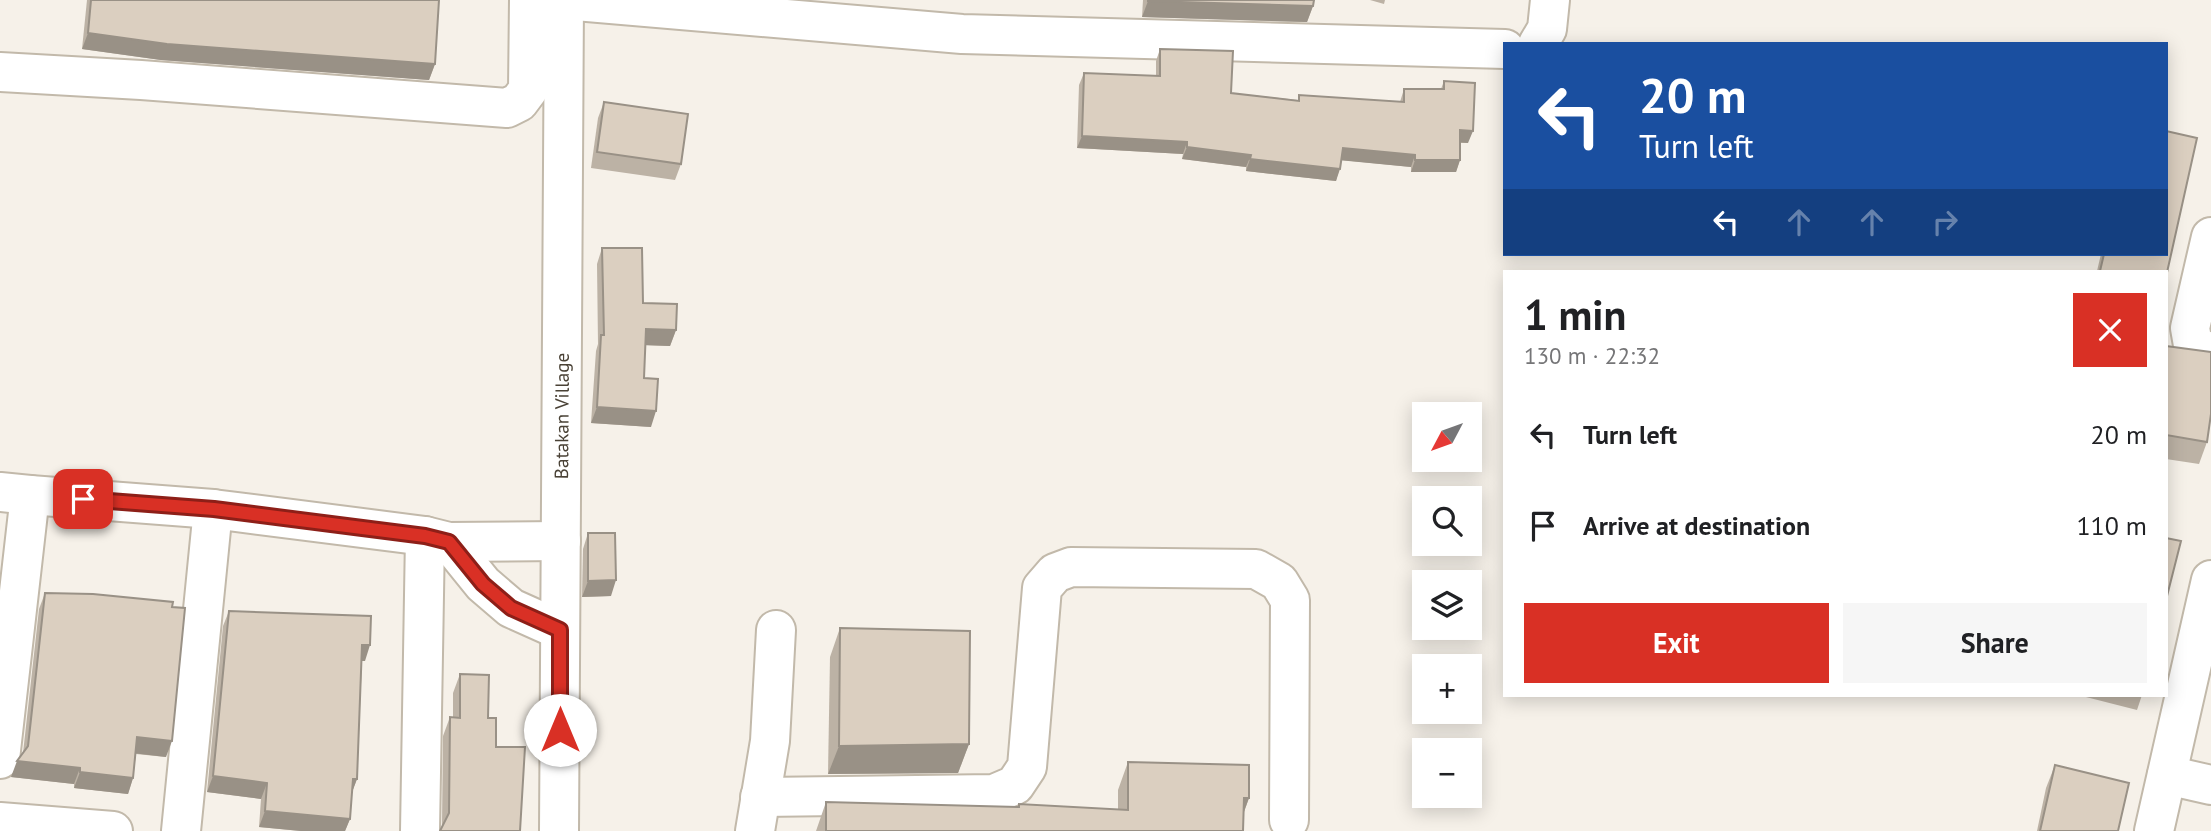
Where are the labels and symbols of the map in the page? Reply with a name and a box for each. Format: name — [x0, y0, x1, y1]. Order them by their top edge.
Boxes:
street label: Batakan Village — [549, 353, 574, 479]
north arrow — [1412, 402, 1482, 472]
pin — [53, 469, 113, 529]
position arrow — [523, 693, 597, 767]

